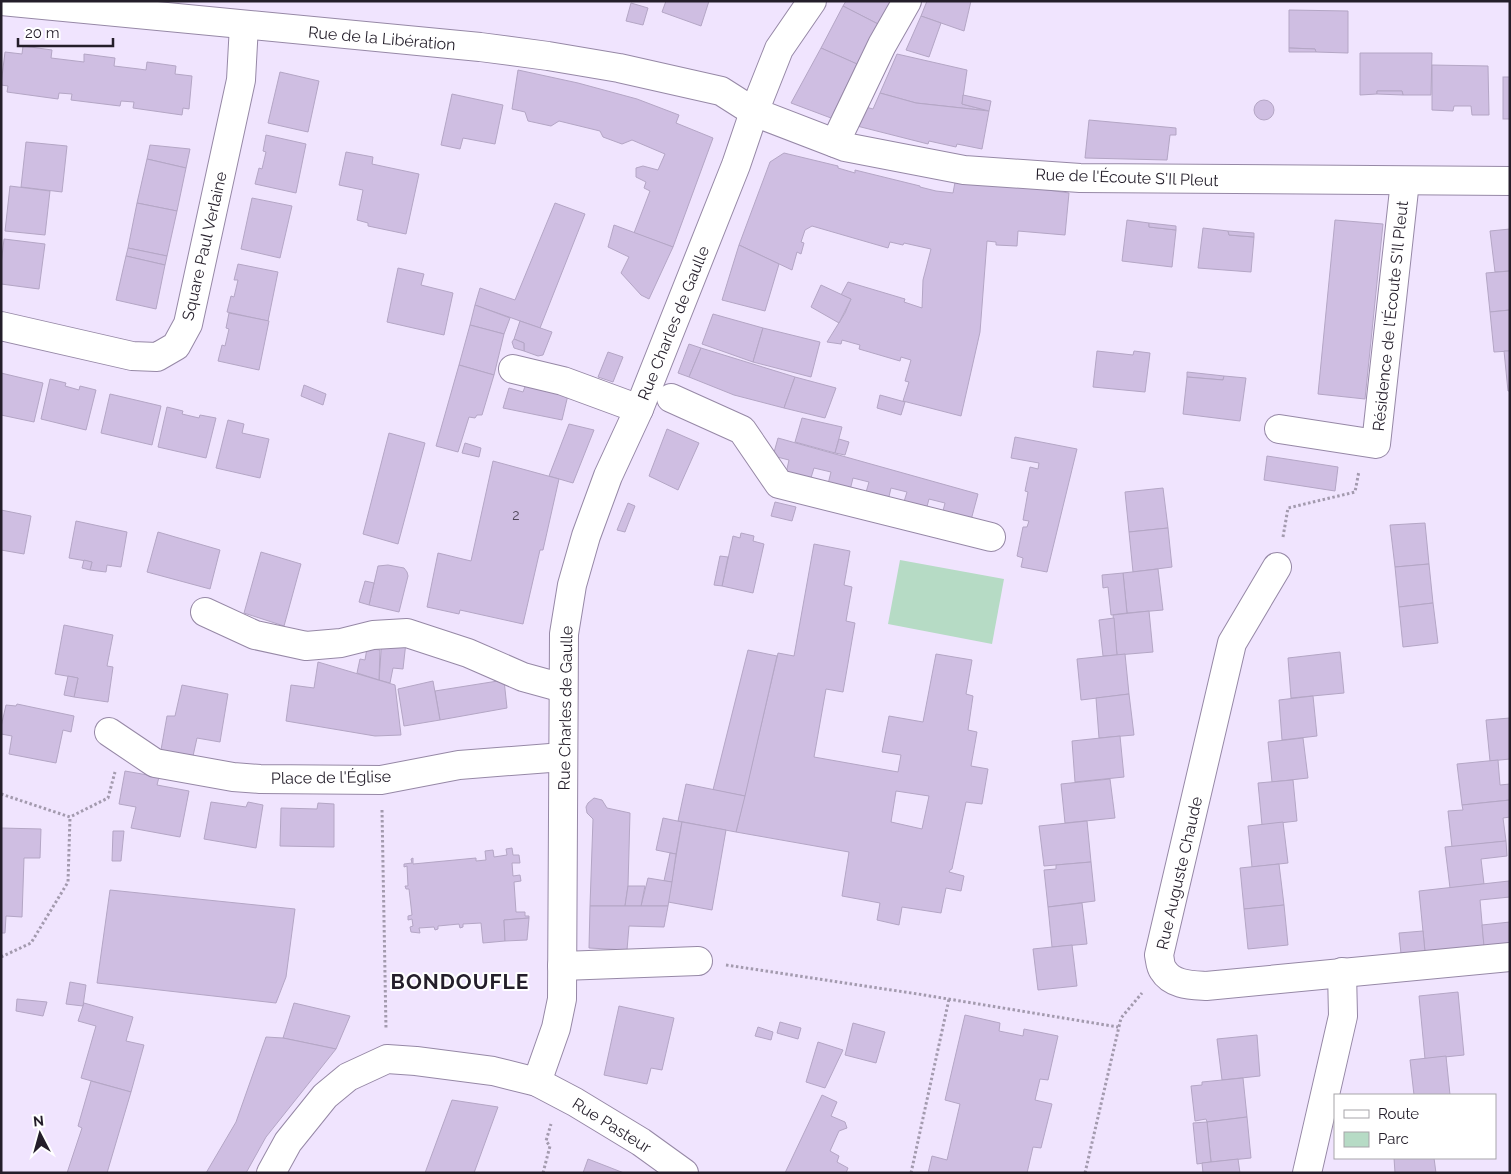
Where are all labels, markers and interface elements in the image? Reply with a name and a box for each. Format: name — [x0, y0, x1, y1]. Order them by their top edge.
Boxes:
scale bar — [18, 15, 112, 47]
street label: Rue de la Libération — [307, 23, 456, 54]
text: 20 m — [25, 24, 60, 42]
street label: Rue de l'Écoute S'Il Pleut — [1035, 164, 1220, 190]
street label: Square Paul Verlaine — [178, 170, 231, 322]
street label: Résidence de l'Écoute S'Il Pleut — [1368, 199, 1412, 432]
street label: Rue Charles de Gaulle — [634, 243, 713, 403]
house number: 2 — [512, 507, 520, 523]
street label: Rue Charles de Gaulle — [555, 626, 576, 791]
street label: Place de l'Église — [271, 766, 391, 788]
street label: Rue Auguste Chaude — [1153, 795, 1206, 952]
district label: BONDOUFLE — [391, 969, 529, 994]
street label: Rue Pasteur — [569, 1094, 655, 1157]
legend — [1334, 1094, 1496, 1159]
text: Route — [1378, 1105, 1419, 1123]
north arrow — [15, 1109, 65, 1159]
text: N — [32, 1113, 45, 1130]
text: Parc — [1378, 1130, 1409, 1148]

